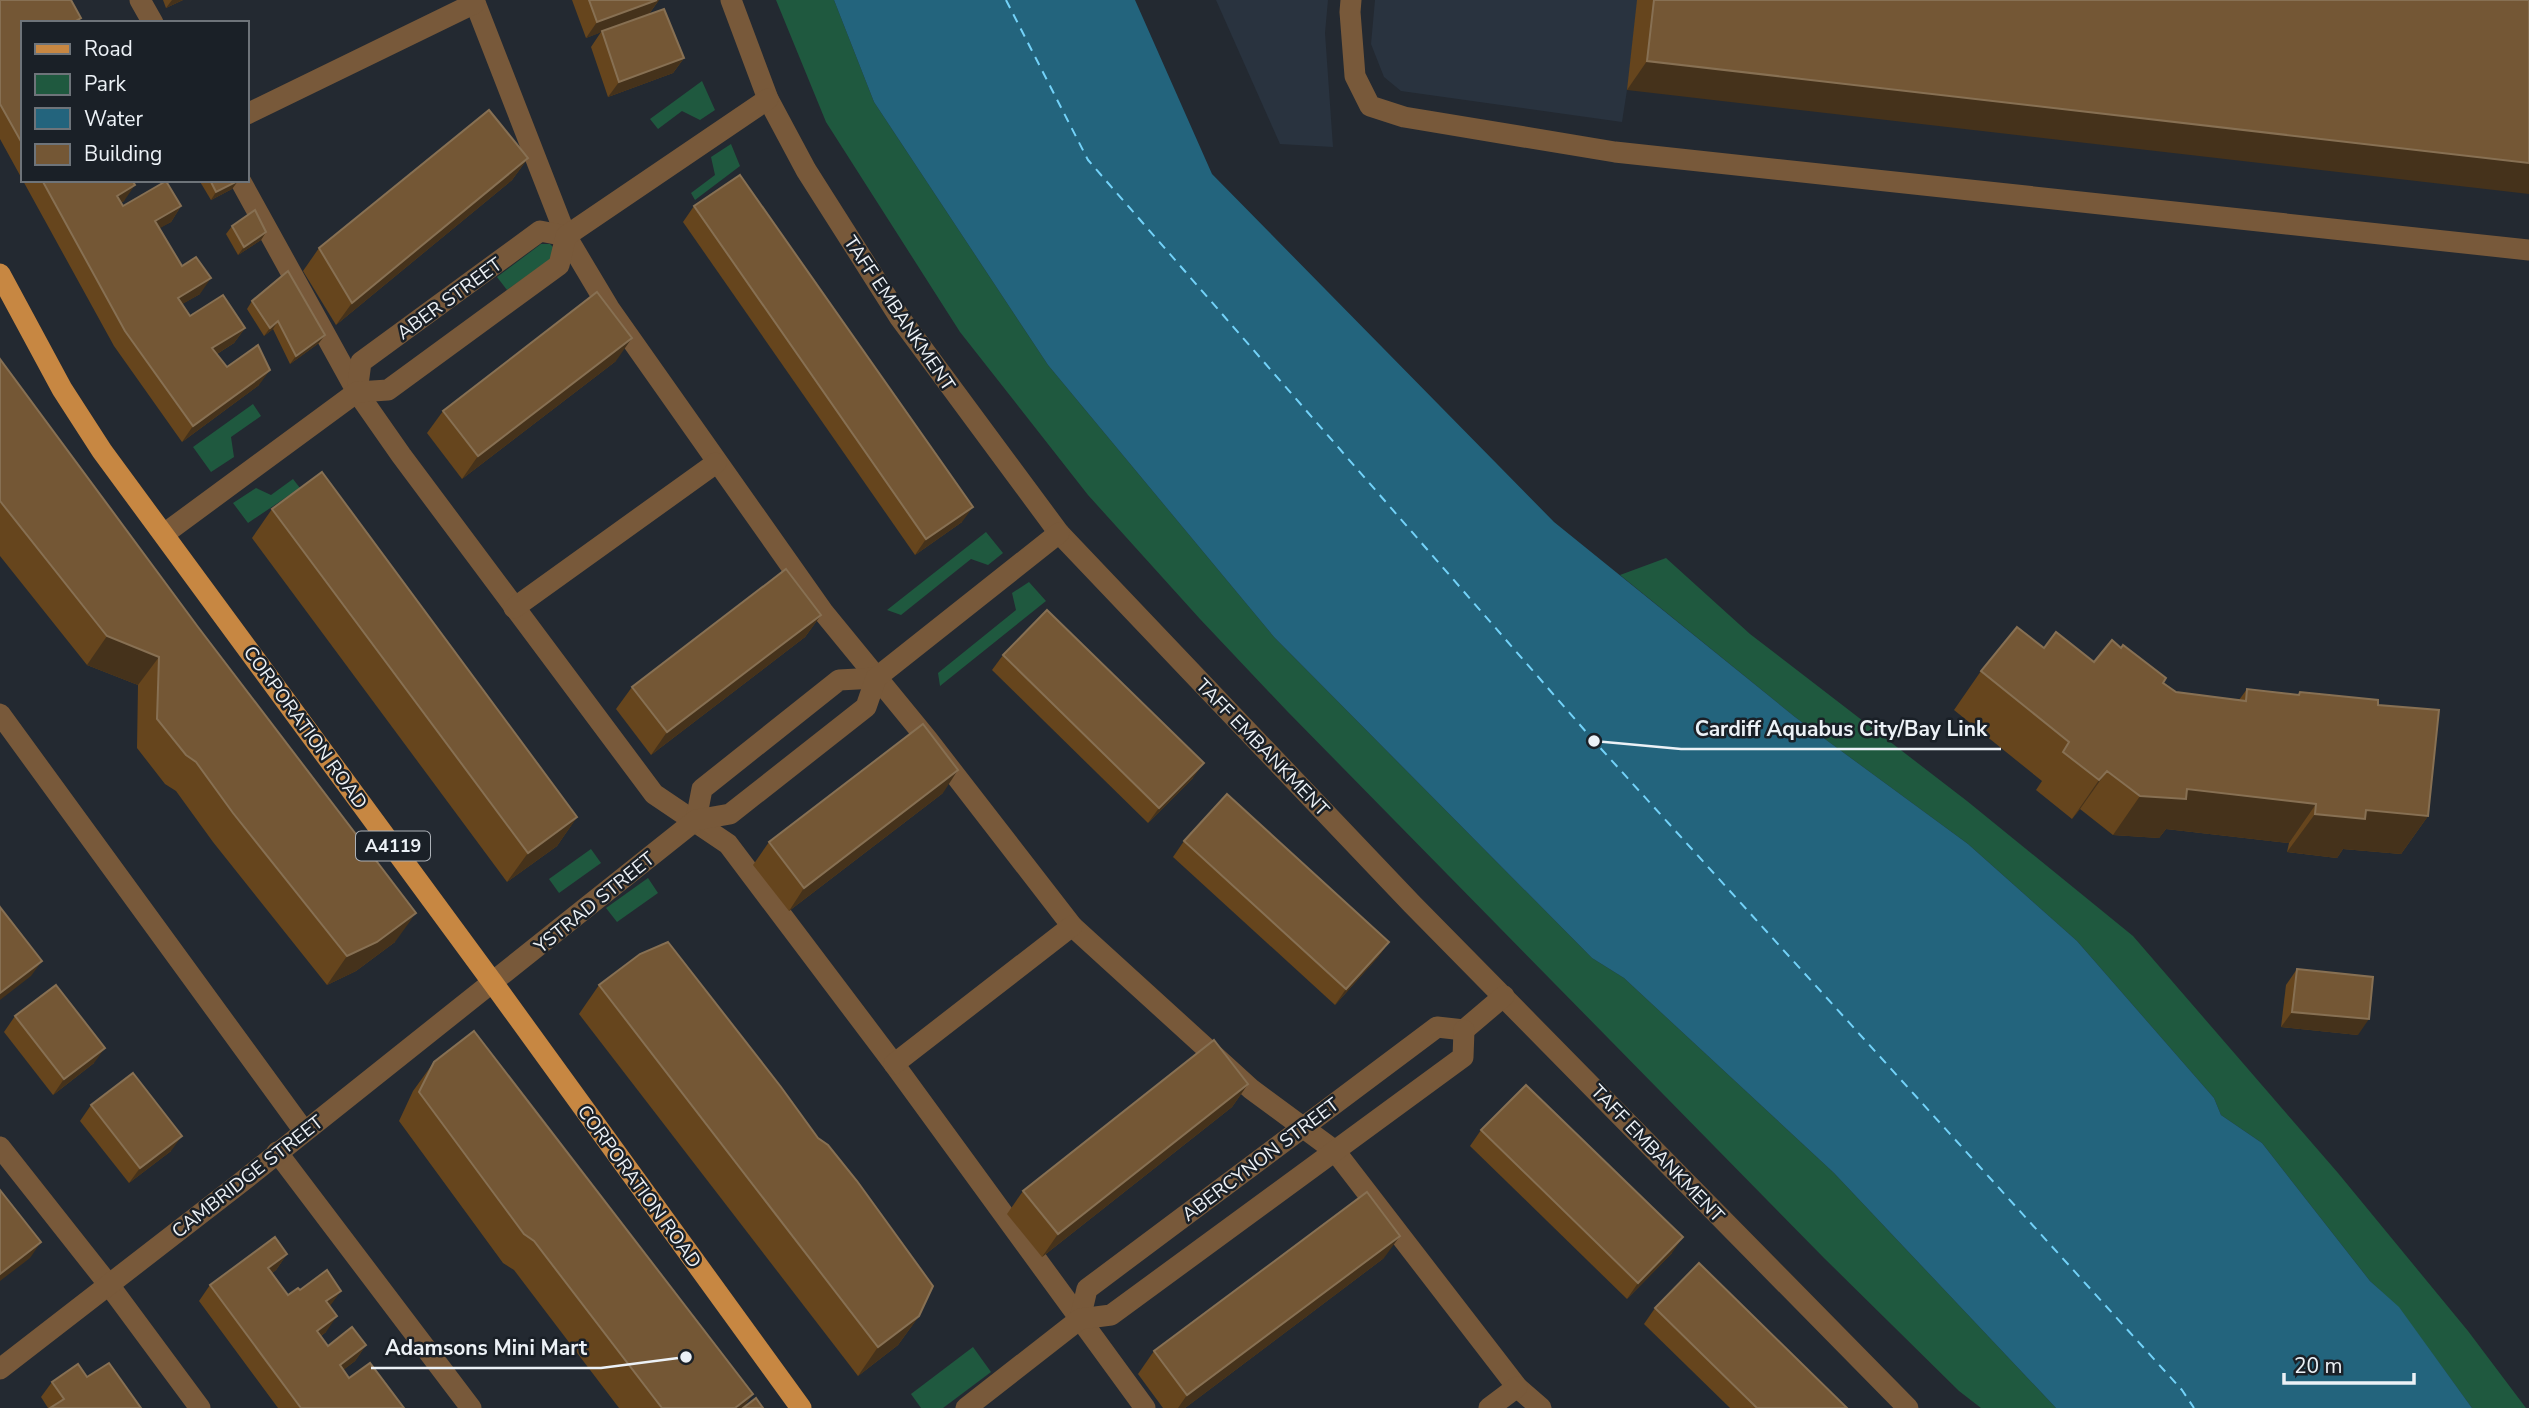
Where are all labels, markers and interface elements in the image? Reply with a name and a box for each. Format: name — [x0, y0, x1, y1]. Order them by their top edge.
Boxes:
legend — [21, 21, 248, 182]
text: Road — [84, 35, 133, 63]
text: Park — [84, 70, 126, 98]
text: Water — [84, 105, 143, 133]
text: Building — [84, 140, 162, 168]
street label: TAFF EMBANKMENT — [837, 231, 961, 397]
street label: ABER STREET — [392, 251, 508, 346]
street label: CORPORATION ROAD — [237, 641, 373, 814]
street label: TAFF EMBANKMENT — [1190, 673, 1335, 823]
callout: Cardiff Aquabus City/Bay Link — [1681, 707, 2001, 749]
text: Cardiff Aquabus City/Bay Link — [1695, 715, 1988, 743]
road number: A4119 — [356, 832, 430, 860]
street label: YSTRAD STREET — [528, 846, 661, 960]
street label: TAFF EMBANKMENT — [1585, 1079, 1730, 1229]
street label: ABERCYNON STREET — [1177, 1092, 1345, 1228]
street label: CORPORATION ROAD — [571, 1100, 707, 1273]
street label: CAMBRIDGE STREET — [166, 1109, 329, 1244]
callout: Adamsons Mini Mart — [371, 1326, 601, 1368]
text: Adamsons Mini Mart — [385, 1334, 588, 1362]
scale bar — [2284, 1342, 2414, 1386]
text: 20 m — [2294, 1352, 2343, 1380]

